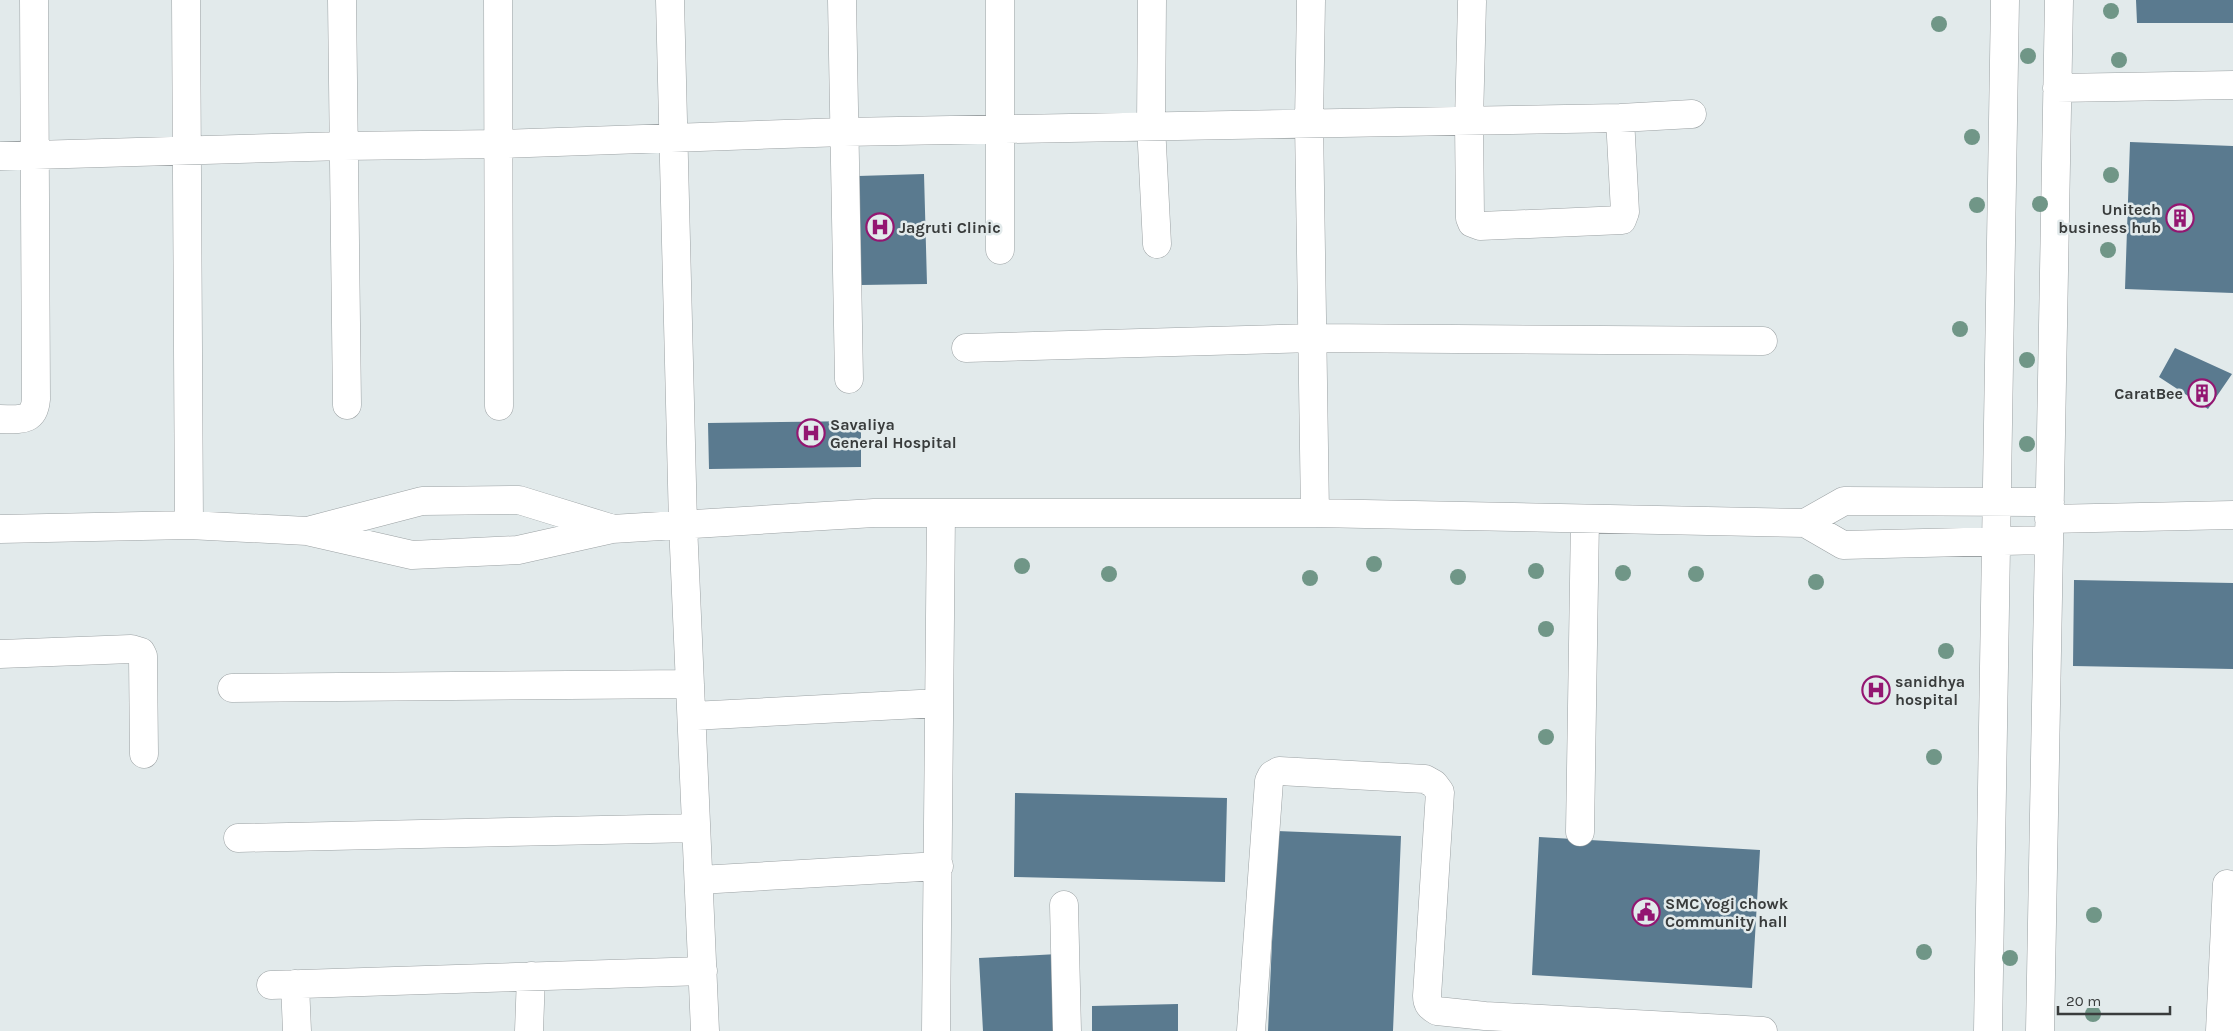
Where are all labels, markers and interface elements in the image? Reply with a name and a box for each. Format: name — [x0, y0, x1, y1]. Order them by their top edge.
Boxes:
place label: Unitech business hub — [2058, 200, 2161, 237]
building icon: Unitech business hub — [2165, 203, 2195, 233]
hospital icon: Jagruti Clinic — [865, 212, 895, 242]
place label: Jagruti Clinic — [899, 218, 1001, 237]
building icon: CaratBee — [2187, 378, 2217, 408]
place label: CaratBee — [2114, 384, 2183, 403]
place label: Savaliya General Hospital — [830, 415, 957, 452]
hospital icon: Savaliya General Hospital — [796, 418, 826, 448]
place label: sanidhya hospital — [1895, 672, 1965, 709]
hospital icon: sanidhya hospital — [1861, 675, 1891, 705]
place label: SMC Yogi chowk Community hall — [1665, 894, 1789, 931]
public building icon: SMC Yogi chowk Community hall — [1631, 897, 1661, 927]
scale bar — [2058, 984, 2170, 1016]
text: 20 m — [2066, 992, 2101, 1010]

